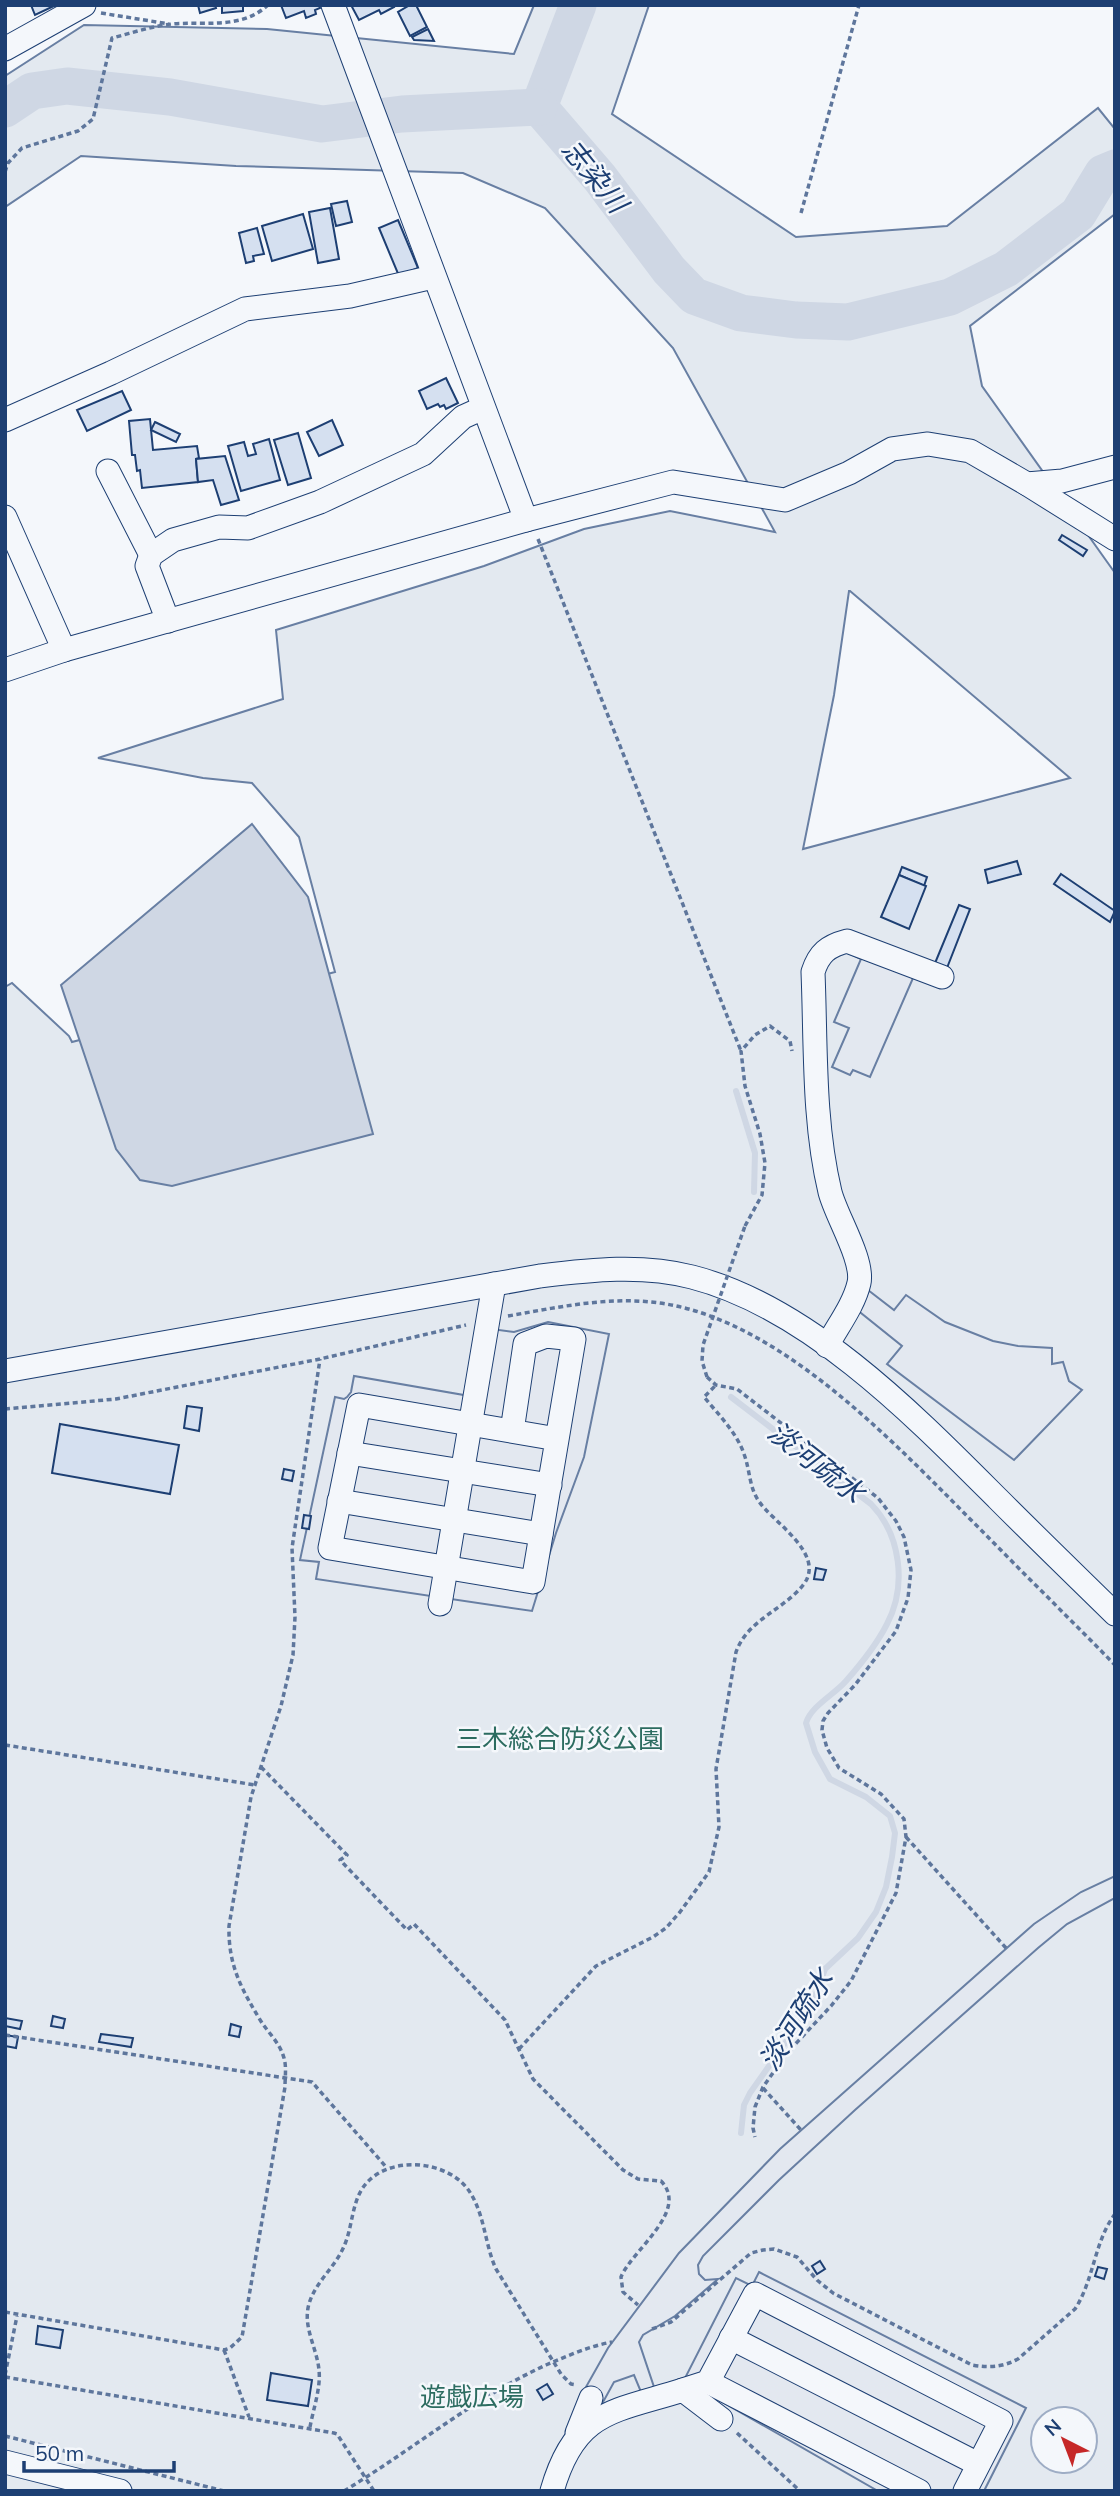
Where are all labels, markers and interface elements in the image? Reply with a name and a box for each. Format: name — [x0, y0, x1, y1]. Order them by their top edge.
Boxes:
water label: 志染川 — [555, 132, 637, 222]
water label: 淡河疏水 — [761, 1413, 874, 1512]
park label: 三木総合防災公園 — [456, 1722, 664, 1755]
water label: 淡河疏水 — [751, 1960, 842, 2077]
park label: 遊戯広場 — [420, 2380, 524, 2413]
north arrow — [1029, 2405, 1099, 2475]
text: N — [1039, 2414, 1066, 2441]
scale bar — [24, 2430, 175, 2474]
text: 50 m — [35, 2440, 84, 2466]

